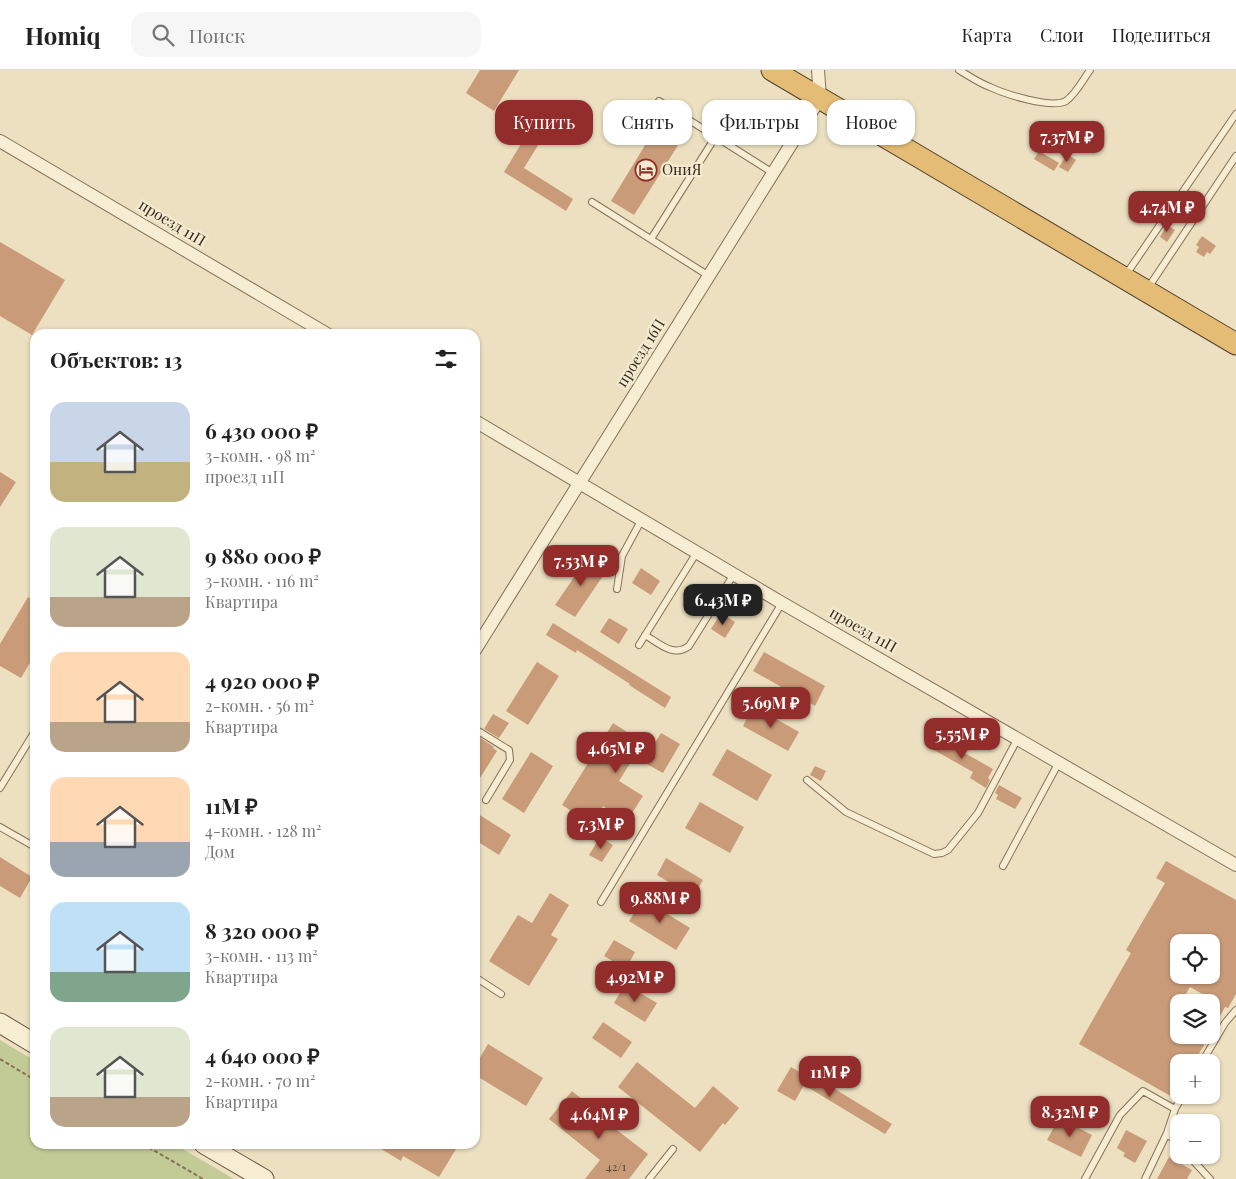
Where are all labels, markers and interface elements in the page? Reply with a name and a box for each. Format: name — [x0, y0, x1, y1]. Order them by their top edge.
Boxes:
search box — [131, 12, 481, 57]
text: Homiq — [25, 19, 101, 51]
icon: search — [149, 21, 177, 49]
text: Поиск — [189, 22, 245, 48]
text: Карта — [961, 23, 1012, 47]
text: Слои — [1040, 23, 1084, 47]
text: Поделиться — [1112, 23, 1211, 47]
chip: Купить — [495, 100, 593, 145]
chip: Снять — [603, 100, 692, 145]
chip: Фильтры — [702, 100, 817, 145]
chip: Новое — [827, 100, 915, 145]
pin: 7.37M ₽ — [1021, 121, 1113, 163]
text: 7.37M ₽ — [1040, 126, 1094, 147]
hotel icon: ОниЯ — [634, 158, 658, 182]
place label: ОниЯ — [662, 159, 702, 179]
pin: 4.74M ₽ — [1121, 190, 1213, 233]
street label: проезд 11П — [135, 194, 210, 250]
text: 4.74M ₽ — [1139, 196, 1195, 217]
street label: проезд 16П — [611, 315, 669, 390]
text: Объектов: 13 — [50, 345, 182, 373]
icon: filters — [432, 345, 460, 373]
text: 6 430 000 ₽ — [205, 416, 318, 444]
icon: home — [90, 422, 150, 482]
text: 3-комн. · 98 m² — [205, 445, 315, 466]
text: проезд 11П — [205, 466, 285, 487]
text: 9 880 000 ₽ — [205, 541, 321, 569]
pin: 7.53M ₽ — [535, 544, 627, 587]
icon: home — [90, 547, 150, 607]
text: 7.53M ₽ — [554, 550, 608, 571]
text: 3-комн. · 116 m² — [205, 570, 319, 591]
pin: 6.43M ₽ — [677, 584, 769, 626]
text: 6.43M ₽ — [694, 589, 752, 610]
text: Квартира — [205, 591, 278, 612]
street label: проезд 11П — [826, 602, 901, 656]
text: 4 920 000 ₽ — [205, 666, 320, 694]
icon: home — [90, 672, 150, 732]
pin: 5.69M ₽ — [725, 686, 817, 729]
text: 5.69M ₽ — [742, 692, 800, 713]
text: 2-комн. · 56 m² — [205, 695, 314, 716]
text: Квартира — [205, 716, 278, 737]
pin: 5.55M ₽ — [916, 718, 1008, 760]
text: 5.55M ₽ — [935, 723, 989, 744]
pin: 4.65M ₽ — [570, 732, 662, 774]
text: 4.65M ₽ — [588, 737, 644, 758]
text: 11M ₽ — [205, 791, 258, 819]
icon: home — [90, 797, 150, 857]
pin: 7.3M ₽ — [560, 808, 642, 850]
text: 7.3M ₽ — [578, 813, 624, 834]
text: 4-комн. · 128 m² — [205, 820, 321, 841]
text: Дом — [205, 841, 235, 862]
pin: 9.88M ₽ — [614, 882, 706, 924]
text: 9.88M ₽ — [631, 887, 690, 908]
text: 8 320 000 ₽ — [205, 916, 319, 944]
icon: home — [90, 922, 150, 982]
map controls — [1170, 934, 1220, 1164]
button: locate — [1170, 934, 1220, 984]
text: 3-комн. · 113 m² — [205, 945, 318, 966]
pin: 4.92M ₽ — [589, 960, 681, 1003]
text: Квартира — [205, 966, 278, 987]
text: 4.92M ₽ — [606, 966, 664, 987]
button: layers — [1170, 994, 1220, 1044]
text: 4 640 000 ₽ — [205, 1041, 320, 1069]
icon: home — [90, 1047, 150, 1107]
button: + — [1170, 1054, 1220, 1104]
pin: 11M ₽ — [795, 1056, 865, 1098]
text: 11M ₽ — [810, 1061, 850, 1082]
text: 2-комн. · 70 m² — [205, 1070, 315, 1091]
text: Квартира — [205, 1091, 278, 1112]
pin: 8.32M ₽ — [1024, 1096, 1116, 1138]
pin: 4.64M ₽ — [553, 1098, 645, 1140]
text: 8.32M ₽ — [1042, 1101, 1098, 1122]
text: 4.64M ₽ — [570, 1103, 628, 1124]
button: − — [1170, 1114, 1220, 1164]
house number: 42/1 — [606, 1158, 627, 1174]

